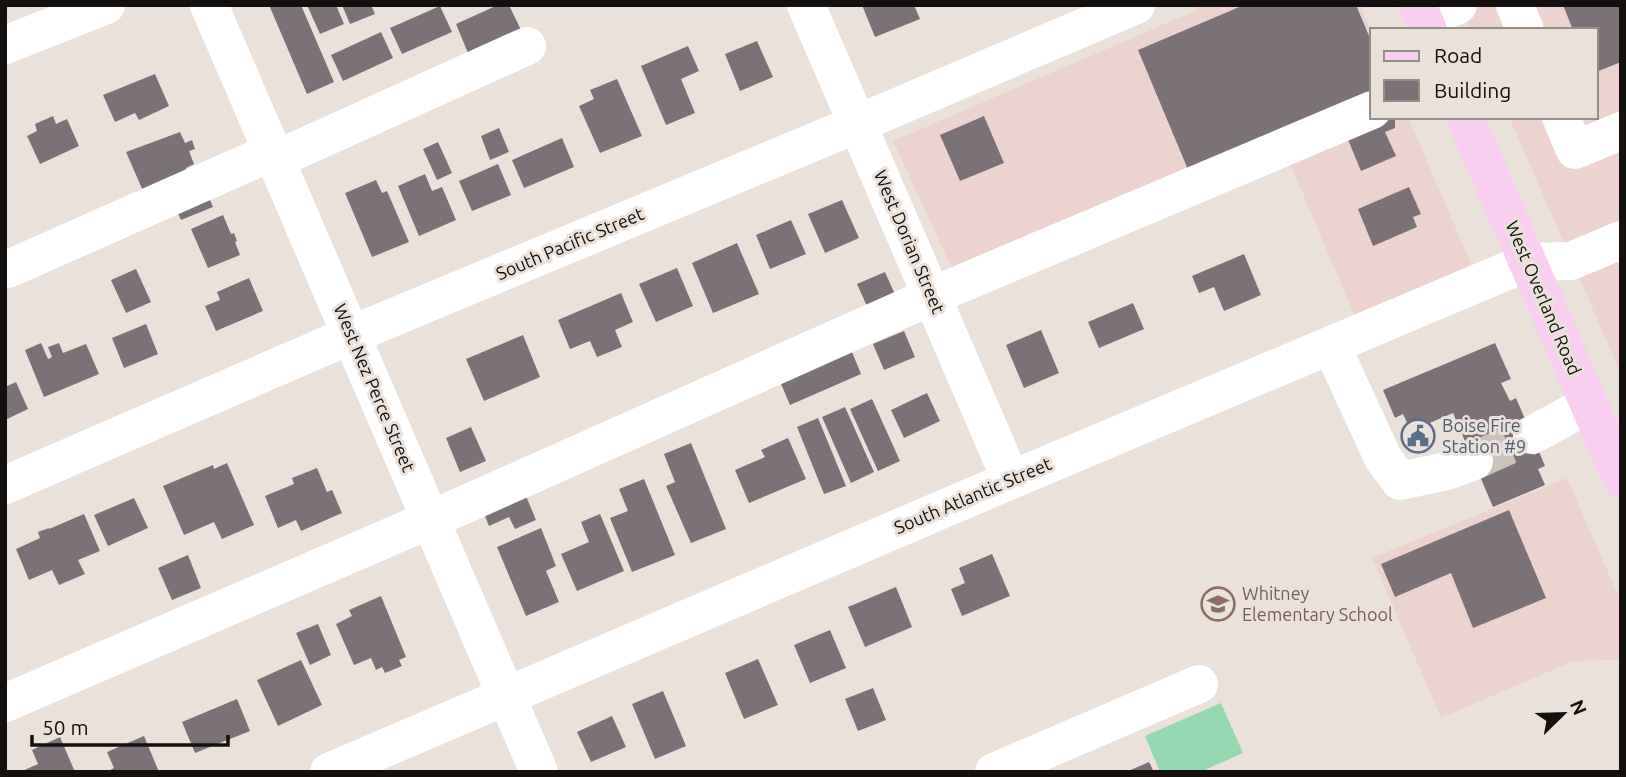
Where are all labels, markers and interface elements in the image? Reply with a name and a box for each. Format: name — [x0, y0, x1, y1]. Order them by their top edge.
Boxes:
legend — [1370, 28, 1598, 119]
text: Road — [1434, 43, 1482, 67]
text: Building — [1434, 78, 1511, 102]
street label: West Dorian Street — [871, 167, 949, 316]
street label: South Pacific Street — [493, 203, 646, 283]
street label: West Overland Road — [1502, 218, 1585, 378]
street label: West Nez Perce Street — [330, 301, 419, 474]
place label: Boise Fire Station #9 — [1442, 415, 1526, 456]
public building icon: Boise Fire Station #9 — [1399, 417, 1437, 455]
street label: South Atlantic Street — [891, 453, 1054, 537]
place label: Whitney Elementary School — [1242, 583, 1393, 624]
school or university icon: Whitney Elementary School — [1199, 585, 1237, 623]
north arrow — [1528, 679, 1598, 749]
text: N — [1566, 697, 1592, 718]
scale bar — [32, 704, 228, 748]
text: 50 m — [42, 715, 89, 739]

